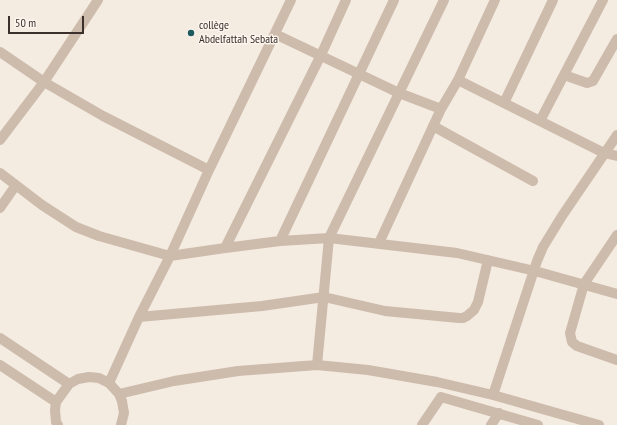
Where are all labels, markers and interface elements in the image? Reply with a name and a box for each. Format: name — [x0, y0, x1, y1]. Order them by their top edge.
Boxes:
scale bar — [10, 8, 86, 34]
text: 50 m — [15, 15, 36, 30]
place label: collège Abdelfattah Sebata — [199, 19, 278, 47]
marker: collège Abdelfattah Sebata — [186, 28, 196, 38]

